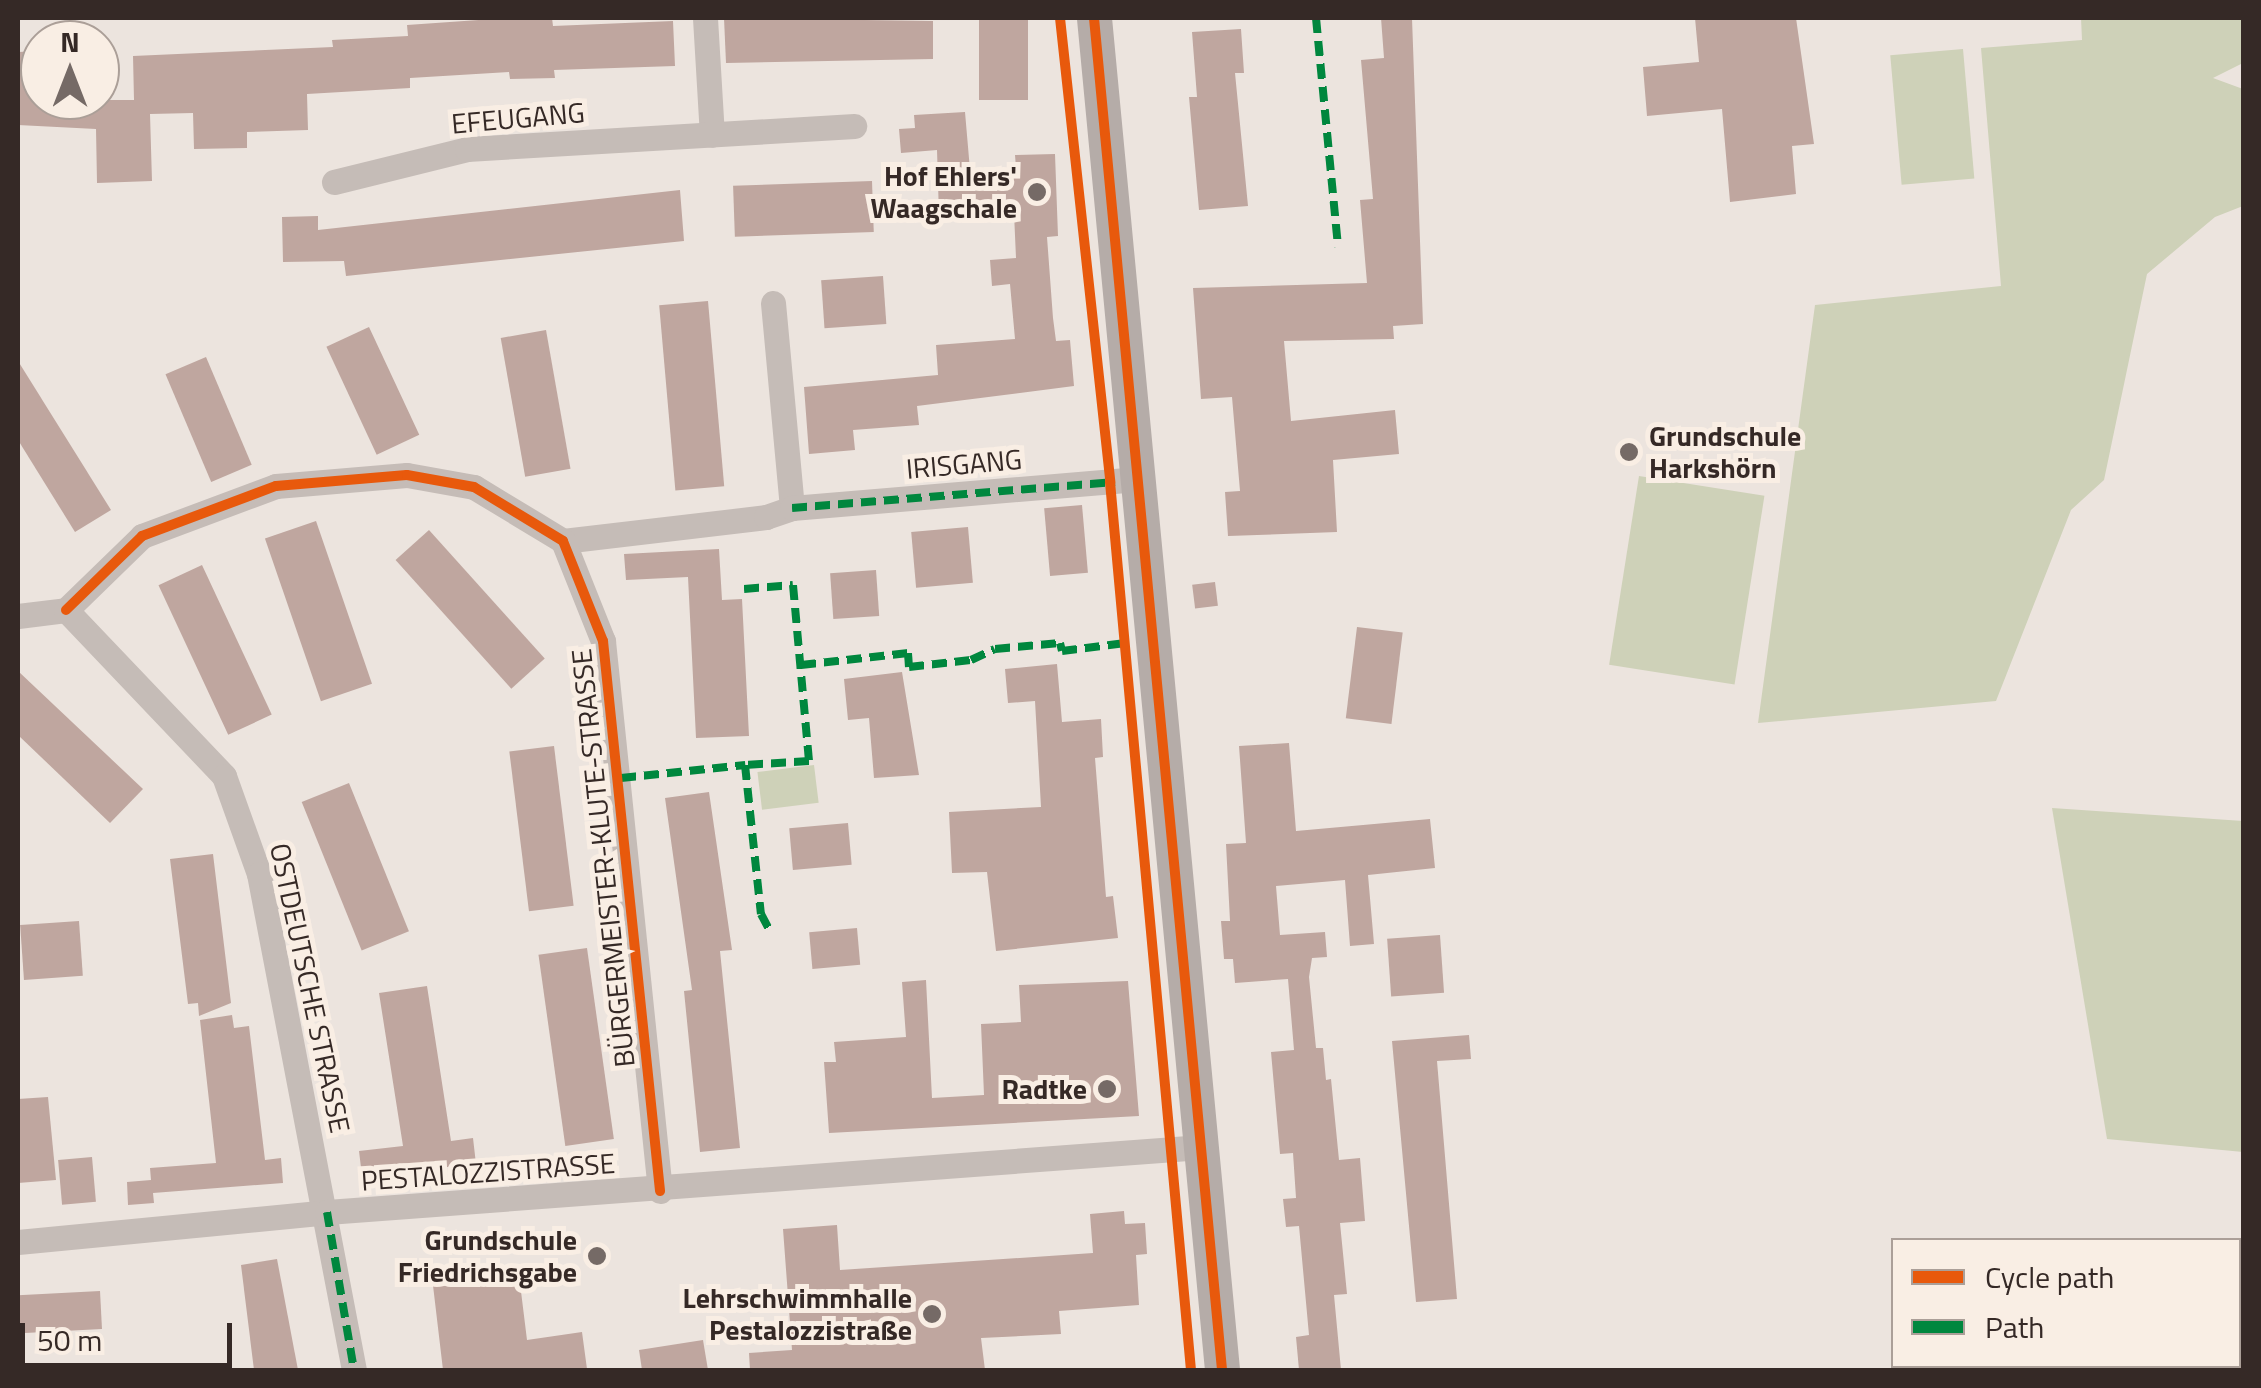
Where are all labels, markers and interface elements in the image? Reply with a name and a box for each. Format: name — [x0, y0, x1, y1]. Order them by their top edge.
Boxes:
north arrow — [20, 20, 120, 120]
text: N — [60, 20, 80, 63]
street label: EFEUGANG — [450, 95, 586, 141]
place label: Hof Ehlers' Waagschale — [870, 159, 1017, 225]
marker: Hof Ehlers' Waagschale — [1026, 181, 1048, 203]
place label: Grundschule Harkshörn — [1649, 419, 1801, 485]
marker: Grundschule Harkshörn — [1618, 441, 1640, 463]
street label: IRISGANG — [905, 442, 1023, 486]
street label: BÜRGERMEISTER-KLUTE-STRASSE — [564, 647, 642, 1069]
street label: OSTDEUTSCHE STRASSE — [263, 840, 357, 1136]
place label: Radtke — [1001, 1072, 1087, 1106]
marker: Radtke — [1096, 1078, 1118, 1100]
street label: PESTALOZZISTRASSE — [360, 1146, 616, 1198]
place label: Grundschule Friedrichsgabe — [398, 1223, 577, 1289]
legend — [1891, 1238, 2241, 1368]
marker: Grundschule Friedrichsgabe — [586, 1245, 608, 1267]
text: Cycle path — [1985, 1254, 2114, 1300]
place label: Lehrschwimmhalle Pestalozzistraße — [683, 1281, 912, 1347]
scale bar — [25, 1303, 238, 1365]
marker: Lehrschwimmhalle Pestalozzistraße — [921, 1303, 943, 1325]
text: Path — [1985, 1304, 2044, 1350]
text: 50 m — [37, 1317, 102, 1363]

